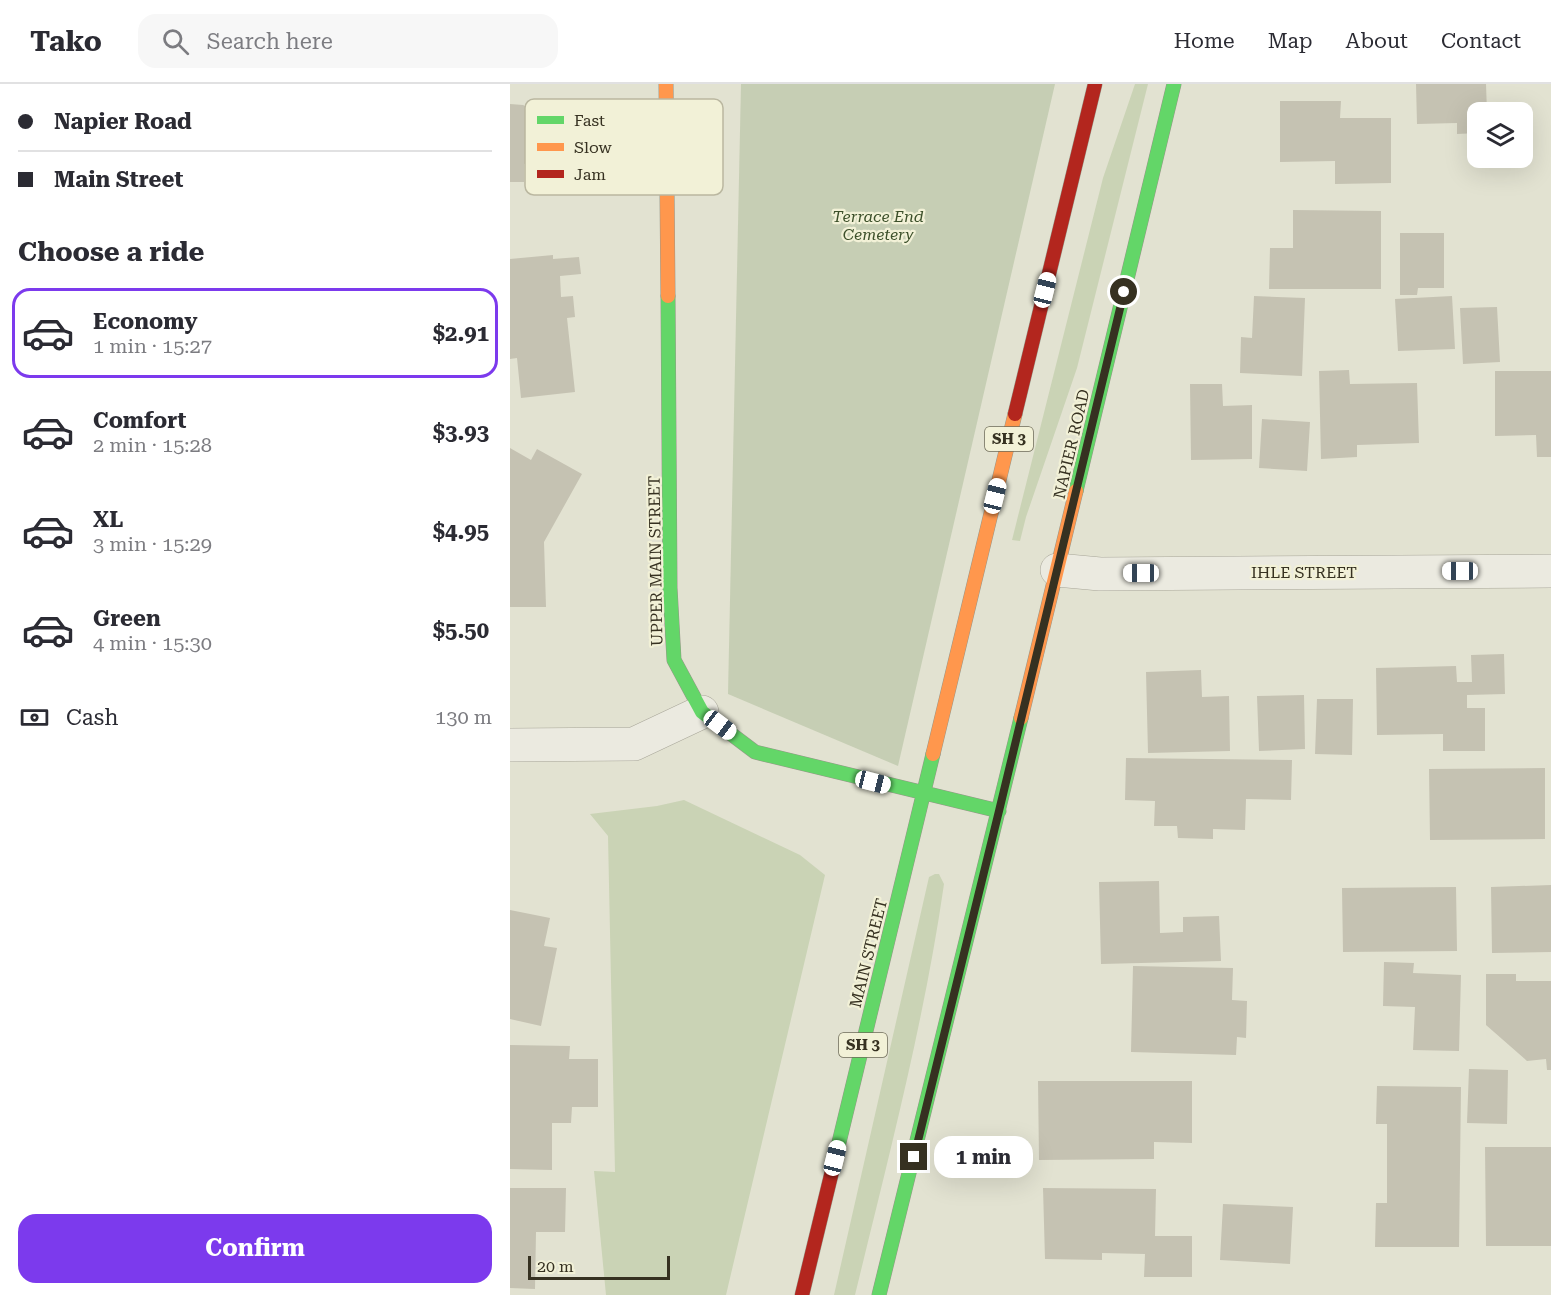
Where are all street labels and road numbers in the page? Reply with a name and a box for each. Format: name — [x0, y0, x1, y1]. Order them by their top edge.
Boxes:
street label: NAPIER ROAD — [1050, 387, 1093, 501]
road number: SH 3 — [985, 427, 1033, 451]
street label: UPPER MAIN STREET — [645, 475, 666, 646]
street label: IHLE STREET — [1251, 563, 1357, 582]
street label: MAIN STREET — [846, 896, 891, 1010]
road number: SH 3 — [839, 1033, 887, 1057]

